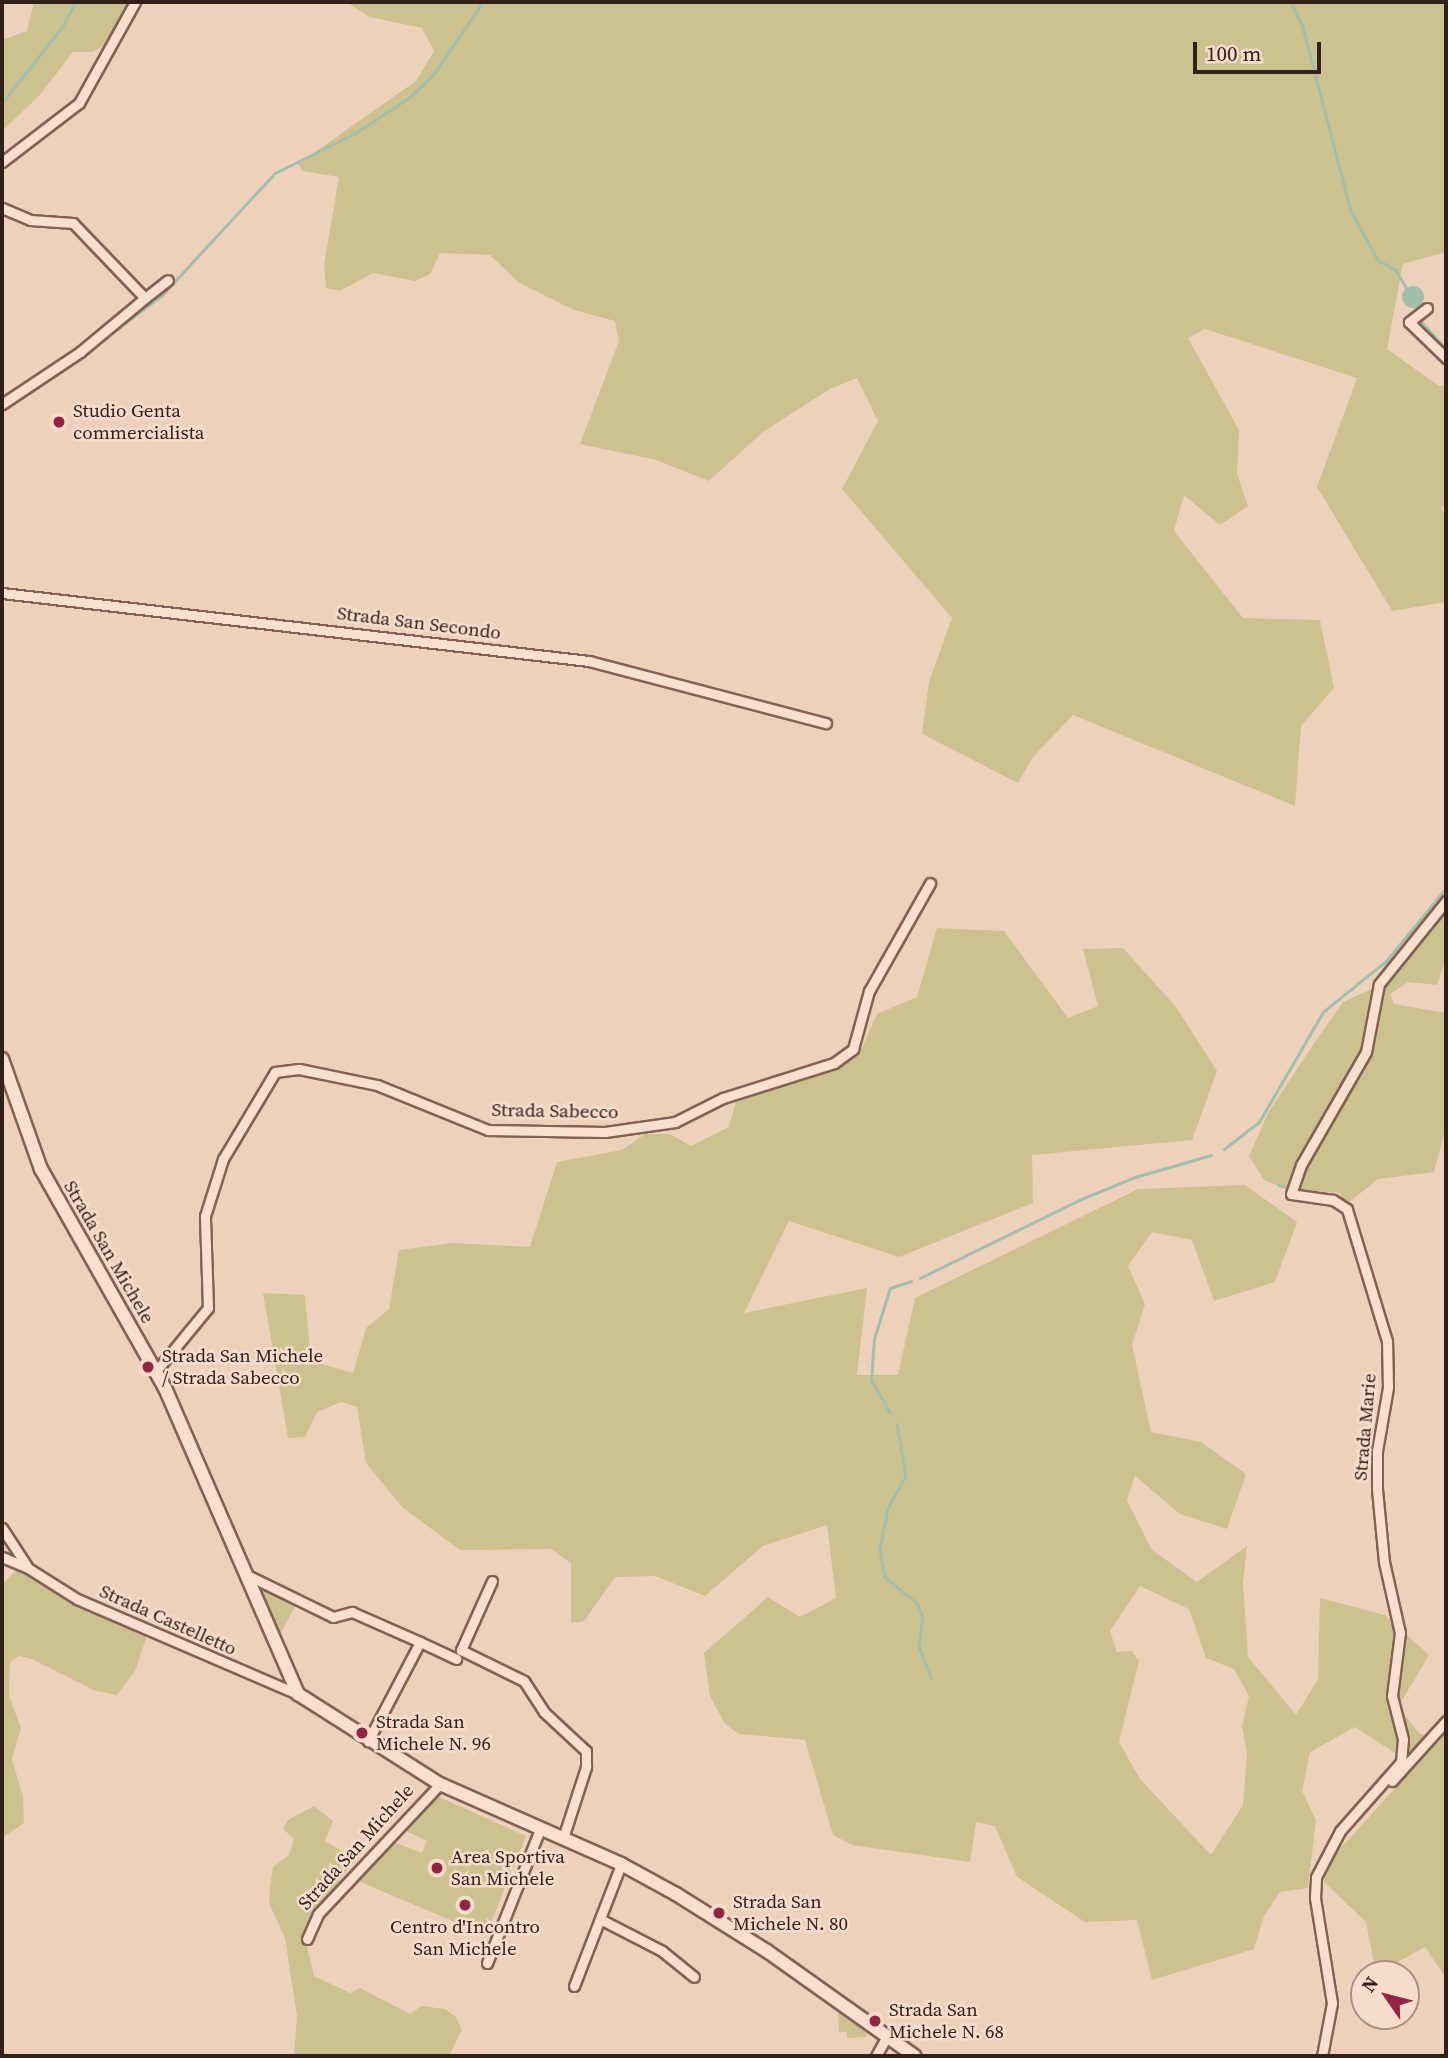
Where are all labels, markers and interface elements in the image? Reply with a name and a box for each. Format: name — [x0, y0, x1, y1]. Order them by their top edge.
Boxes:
scale bar — [1196, 28, 1324, 72]
text: 100 m — [1206, 39, 1261, 68]
place label: Studio Genta commercialista — [73, 400, 204, 444]
marker: Studio Genta commercialista — [51, 414, 67, 430]
street label: Strada San Secondo — [336, 602, 502, 644]
street label: Strada Sabecco — [491, 1098, 619, 1124]
street label: Strada San Michele — [59, 1176, 159, 1328]
place label: Strada San Michele / Strada Sabecco — [162, 1345, 323, 1389]
marker: Strada San Michele / Strada Sabecco — [140, 1359, 156, 1375]
street label: Strada Marie — [1349, 1372, 1381, 1482]
street label: Strada Castelletto — [96, 1580, 240, 1660]
place label: Strada San Michele N. 96 — [376, 1711, 491, 1755]
marker: Strada San Michele N. 96 — [354, 1725, 370, 1741]
street label: Strada San Michele — [294, 1779, 418, 1915]
place label: Area Sportiva San Michele — [451, 1846, 565, 1890]
marker: Area Sportiva San Michele — [429, 1860, 445, 1876]
place label: Strada San Michele N. 80 — [733, 1891, 848, 1935]
marker: Centro d'Incontro San Michele — [457, 1897, 473, 1913]
marker: Strada San Michele N. 80 — [711, 1905, 727, 1921]
place label: Centro d'Incontro San Michele — [390, 1916, 540, 1960]
north arrow — [1350, 1960, 1420, 2030]
text: N — [1355, 1971, 1384, 1997]
place label: Strada San Michele N. 68 — [889, 1999, 1004, 2043]
marker: Strada San Michele N. 68 — [867, 2013, 883, 2029]

